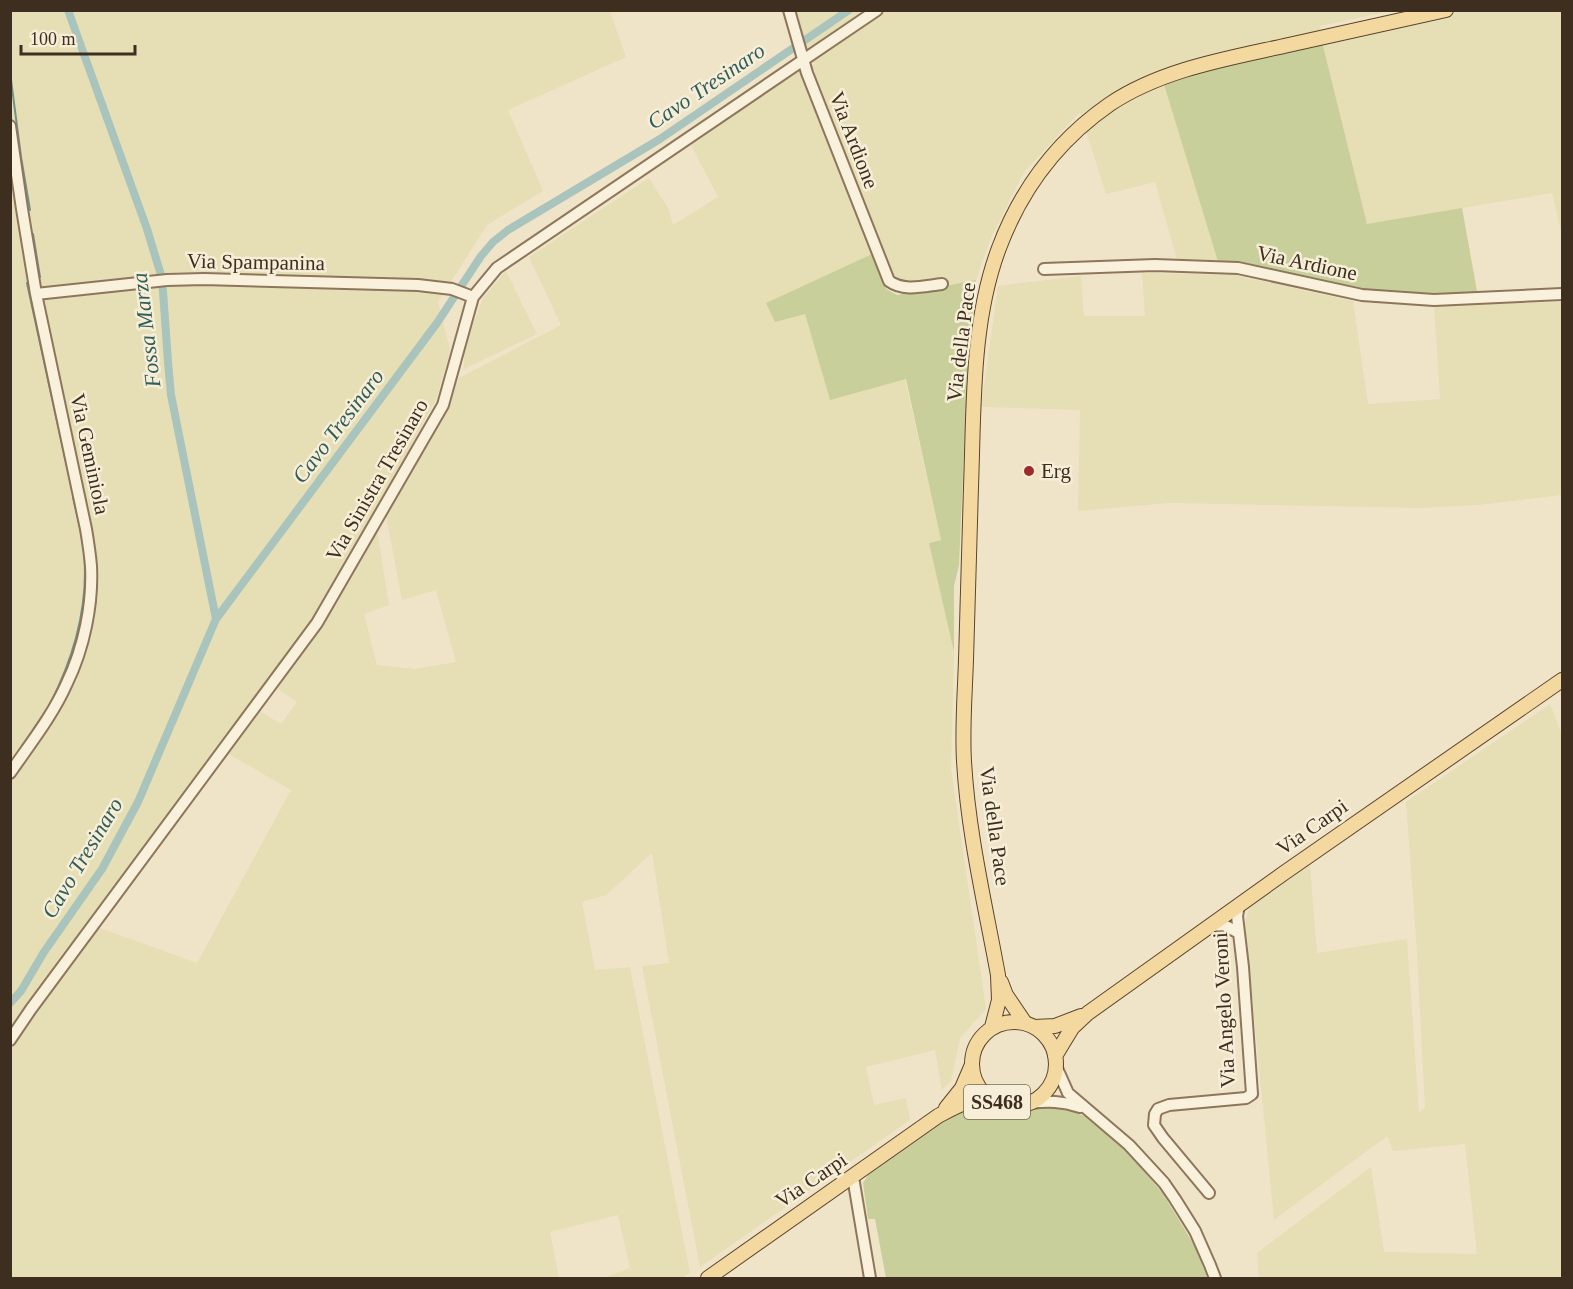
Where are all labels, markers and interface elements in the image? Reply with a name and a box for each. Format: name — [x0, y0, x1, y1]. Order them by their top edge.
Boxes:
scale bar — [21, 18, 135, 56]
text: 100 m — [30, 29, 76, 49]
water label: Cavo Tresinaro — [643, 38, 769, 134]
street label: Via Ardione — [825, 88, 883, 192]
street label: Via Ardione — [1255, 241, 1359, 285]
street label: Via Spampanina — [187, 249, 326, 275]
water label: Fossa Marza — [127, 271, 166, 390]
street label: Via della Pace — [942, 281, 980, 403]
water label: Cavo Tresinaro — [287, 364, 389, 488]
street label: Via Geminiola — [65, 391, 115, 517]
street label: Via Sinistra Tresinaro — [321, 395, 433, 565]
place label: Erg — [1041, 459, 1071, 483]
marker: Erg — [1022, 464, 1036, 478]
street label: Via della Pace — [975, 765, 1015, 887]
water label: Cavo Tresinaro — [36, 793, 128, 923]
street label: Via Carpi — [1272, 794, 1352, 860]
street label: Via Angelo Veroni — [1208, 931, 1240, 1088]
road number: SS468 — [964, 1085, 1030, 1119]
street label: Via Carpi — [771, 1147, 851, 1213]

